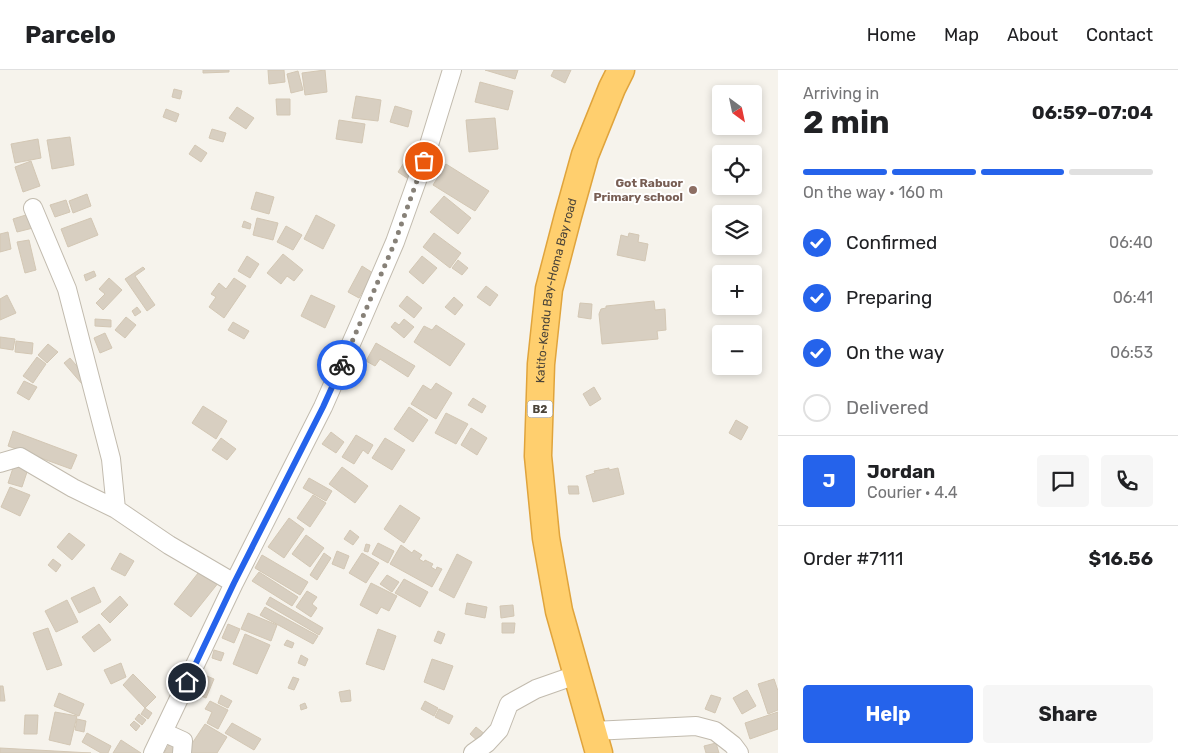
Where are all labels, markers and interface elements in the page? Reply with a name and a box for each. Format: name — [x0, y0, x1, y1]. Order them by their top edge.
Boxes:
text: Parcelo — [25, 21, 116, 49]
text: Home — [867, 24, 916, 46]
text: Map — [944, 24, 979, 46]
text: About — [1007, 24, 1058, 46]
text: Contact — [1086, 24, 1153, 46]
text: Arriving in — [803, 84, 879, 103]
north arrow — [712, 85, 762, 135]
map controls — [712, 85, 762, 375]
text: 06:59–07:04 — [1032, 101, 1153, 124]
text: 2 min — [803, 103, 890, 141]
pin — [403, 140, 445, 182]
button: locate — [712, 145, 762, 195]
icon: bag — [410, 147, 438, 175]
place label: Got Rabuor Primary school — [593, 176, 684, 204]
text: On the way · 160 m — [803, 183, 943, 202]
marker: Got Rabuor Primary school — [687, 184, 699, 196]
street label: Katito-Kendu Bay-Homa Bay road — [533, 197, 580, 383]
button: layers — [712, 205, 762, 255]
icon: check — [803, 229, 831, 257]
text: Confirmed — [846, 231, 937, 254]
text: 06:40 — [1109, 233, 1153, 252]
button: + — [712, 265, 762, 315]
icon: check — [803, 284, 831, 312]
text: Preparing — [846, 286, 932, 309]
text: 06:41 — [1113, 288, 1153, 307]
button: − — [712, 325, 762, 375]
icon: check — [803, 339, 831, 367]
courier — [317, 340, 367, 390]
text: On the way — [846, 341, 944, 364]
text: 06:53 — [1110, 343, 1153, 362]
icon: bike — [328, 351, 356, 379]
text: Delivered — [846, 396, 929, 419]
road number: B2 — [528, 400, 552, 418]
button: chat — [1037, 455, 1089, 507]
button: phone — [1101, 455, 1153, 507]
text: Jordan — [867, 460, 935, 483]
text: J — [823, 469, 835, 492]
text: Courier · 4.4 — [867, 483, 958, 502]
text: Order #7111 — [803, 547, 903, 570]
text: $16.56 — [1088, 547, 1153, 570]
pin — [166, 661, 208, 703]
icon: home — [173, 668, 201, 696]
button: Help — [803, 685, 973, 743]
button: Share — [983, 685, 1153, 743]

